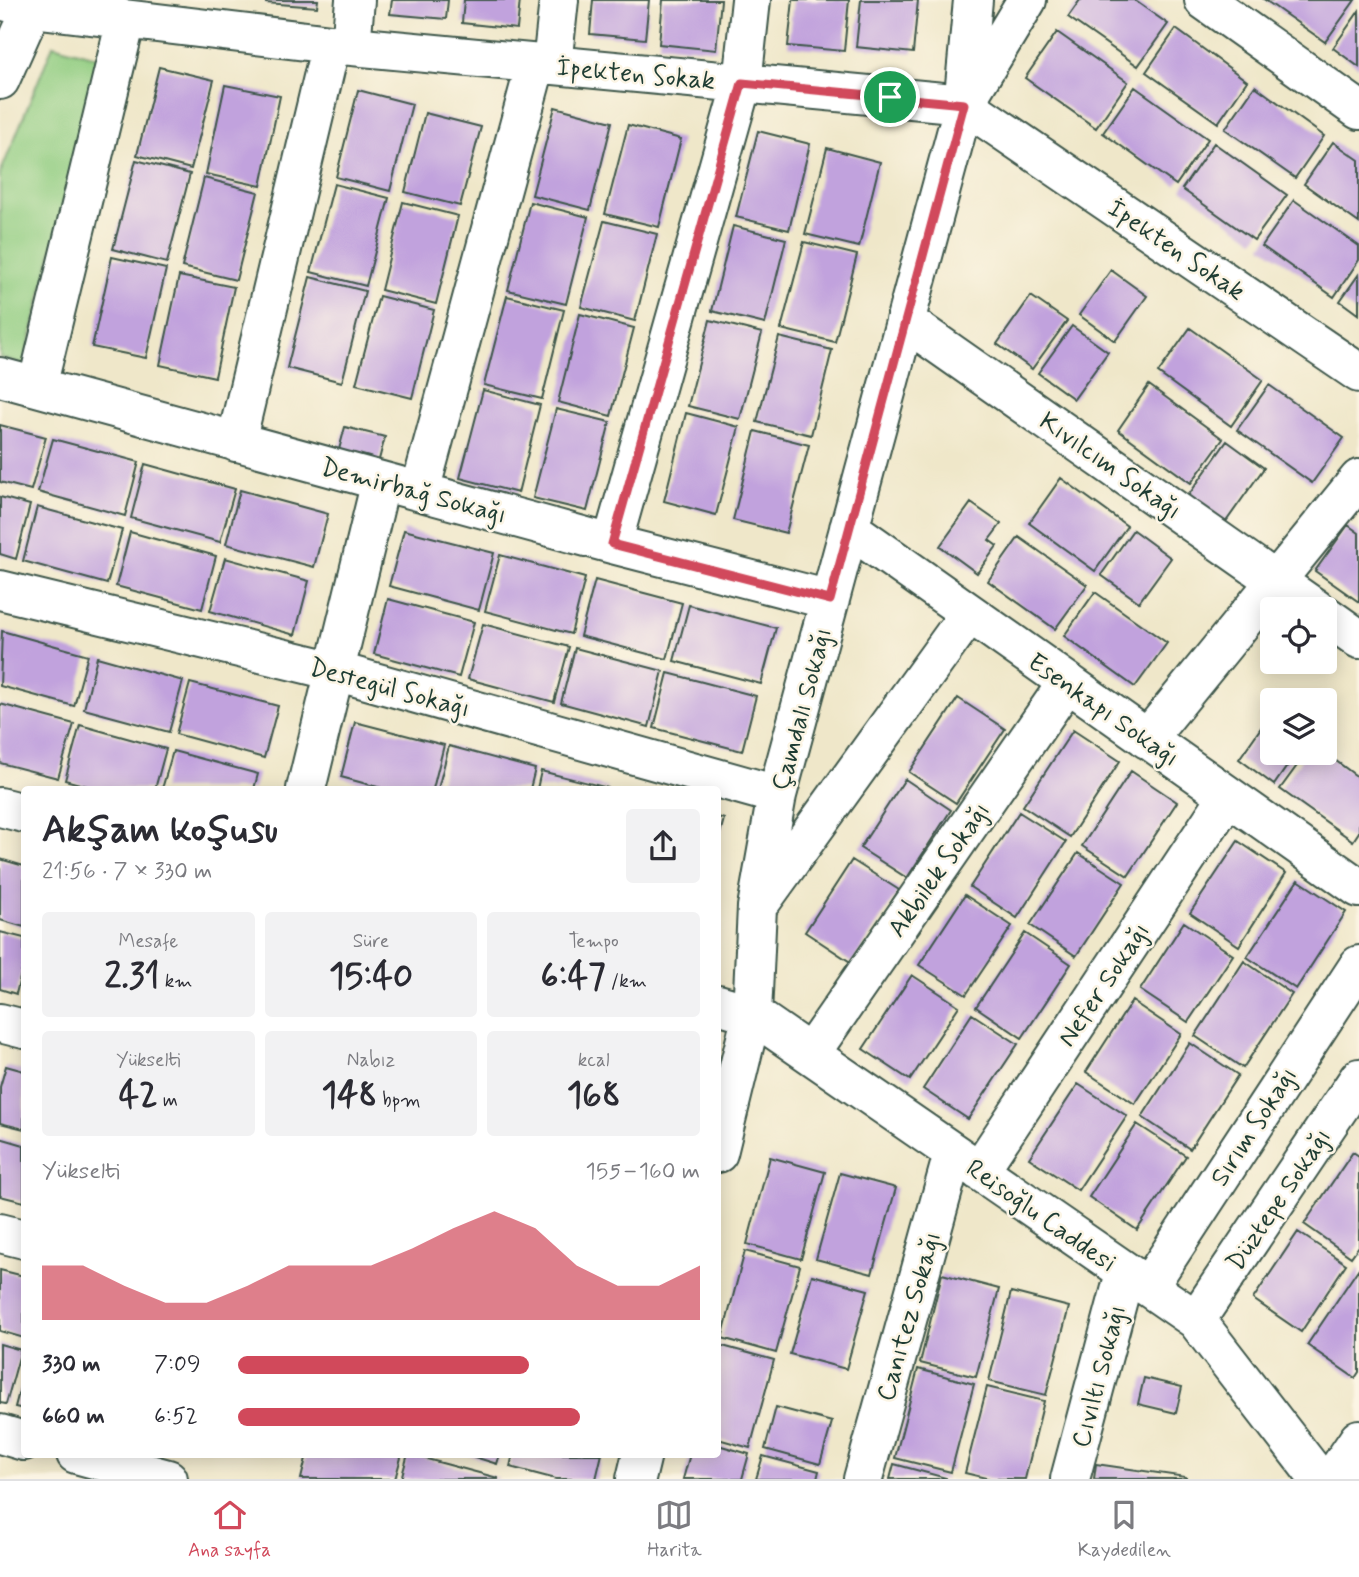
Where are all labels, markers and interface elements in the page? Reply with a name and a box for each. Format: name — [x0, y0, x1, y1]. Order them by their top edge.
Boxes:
street label: İpekten Sokak — [555, 51, 716, 99]
pin — [860, 67, 920, 127]
icon: arrive — [871, 78, 909, 116]
street label: İpekten Sokak — [1100, 192, 1251, 309]
street label: Kıvılcım Sokağı — [1032, 405, 1188, 528]
street label: Demirbağ Sokağı — [317, 451, 510, 533]
map controls — [1260, 597, 1337, 765]
button: locate — [1260, 597, 1337, 674]
street label: Çamdalı Sokağı — [765, 624, 841, 795]
street label: Esenkapı Sokağı — [1020, 646, 1185, 775]
street label: Destegül Sokağı — [305, 651, 474, 727]
button: layers — [1260, 688, 1337, 765]
street label: Akbilek Sokağı — [881, 796, 999, 944]
text: Akşam koşusu — [42, 806, 278, 855]
button: share — [626, 809, 700, 883]
text: 21:56 · 7 × 330 m — [42, 857, 212, 887]
street label: Nefer Sokağı — [1051, 916, 1159, 1054]
text: Mesafe — [118, 929, 178, 954]
text: Süre — [353, 929, 389, 954]
text: Tempo — [569, 929, 619, 954]
text: 2.31 — [104, 954, 160, 1000]
text: 15:40 — [329, 954, 413, 1000]
text: 6:47 — [540, 954, 606, 1000]
text: km — [160, 969, 192, 994]
text: /km — [606, 969, 647, 994]
text: Yükselti — [116, 1048, 181, 1073]
text: Nabız — [347, 1048, 395, 1073]
text: kcal — [578, 1048, 610, 1073]
street label: Sırım Sokağı — [1203, 1061, 1306, 1193]
text: 42 — [119, 1073, 158, 1119]
text: 148 — [321, 1073, 377, 1119]
text: 168 — [567, 1073, 621, 1119]
text: m — [158, 1088, 178, 1113]
text: bpm — [377, 1088, 421, 1113]
street label: Düztepe Sokağı — [1219, 1122, 1340, 1278]
street label: Reisoğlu Caddesi — [959, 1152, 1123, 1281]
text: Yükselti — [42, 1157, 120, 1187]
text: 155–160 m — [586, 1157, 700, 1187]
street label: Canıtez Sokağı — [870, 1228, 950, 1405]
street label: Cıvıltı Sokağı — [1065, 1301, 1135, 1452]
text: 330 m — [42, 1350, 100, 1380]
text: 7:09 — [154, 1350, 201, 1380]
text: 660 m — [42, 1402, 105, 1432]
text: 6:52 — [154, 1402, 198, 1432]
tab: Ana sayfa — [188, 1496, 271, 1563]
tab: Harita — [647, 1496, 702, 1563]
tab: Kaydedilen — [1078, 1496, 1171, 1563]

